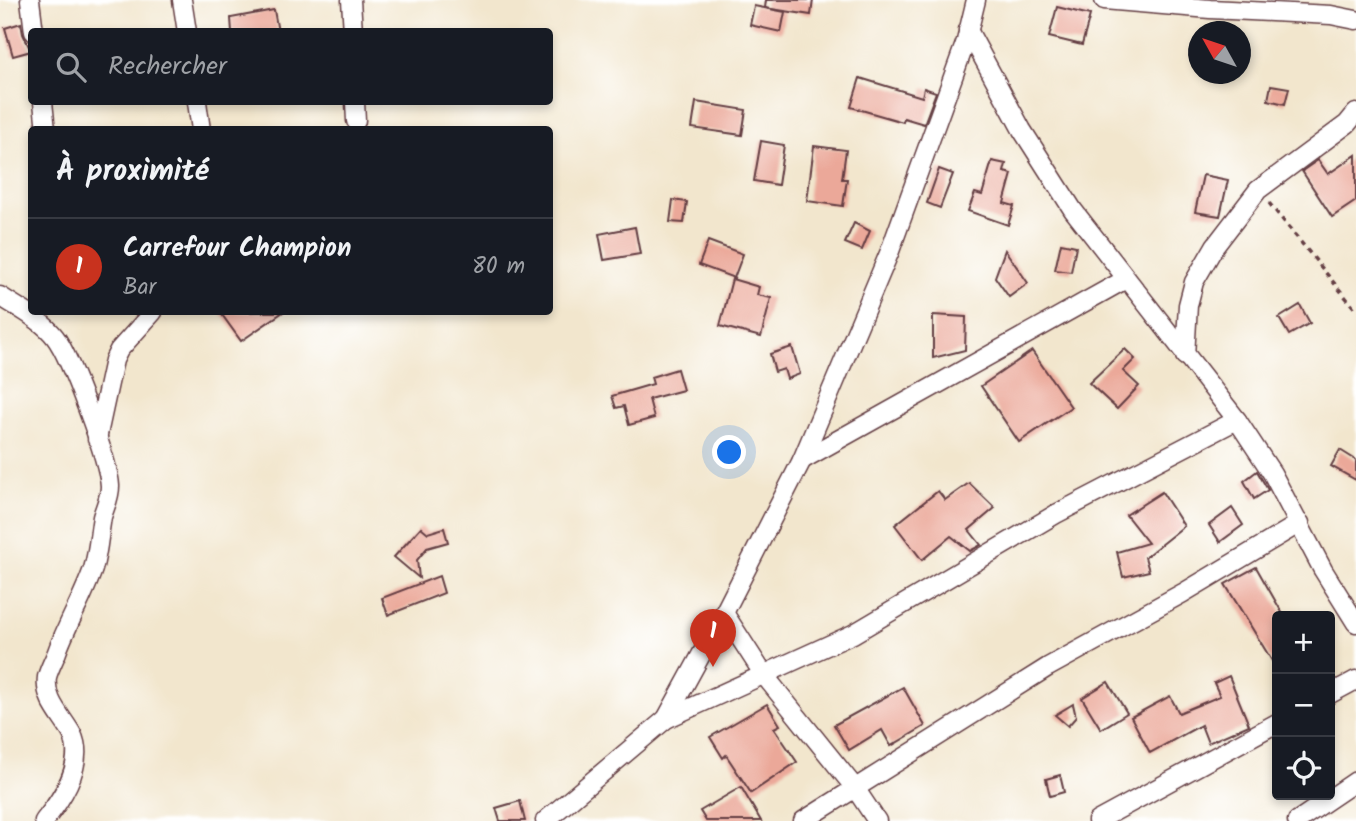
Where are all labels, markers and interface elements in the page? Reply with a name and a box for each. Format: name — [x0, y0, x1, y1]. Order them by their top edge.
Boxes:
north arrow — [1188, 21, 1251, 84]
search box — [28, 28, 553, 105]
text: Rechercher — [108, 46, 227, 88]
icon: search — [52, 48, 90, 86]
text: À proximité — [56, 148, 209, 196]
text: Carrefour Champion — [123, 228, 351, 270]
text: 1 — [76, 249, 82, 285]
text: 80 m — [472, 249, 525, 285]
text: Bar — [123, 270, 156, 306]
your location — [712, 435, 746, 469]
pin: 1 — [690, 609, 736, 667]
map controls — [1272, 611, 1335, 800]
button: + — [1272, 611, 1335, 674]
button: − — [1272, 674, 1335, 737]
button: locate — [1272, 737, 1335, 800]

